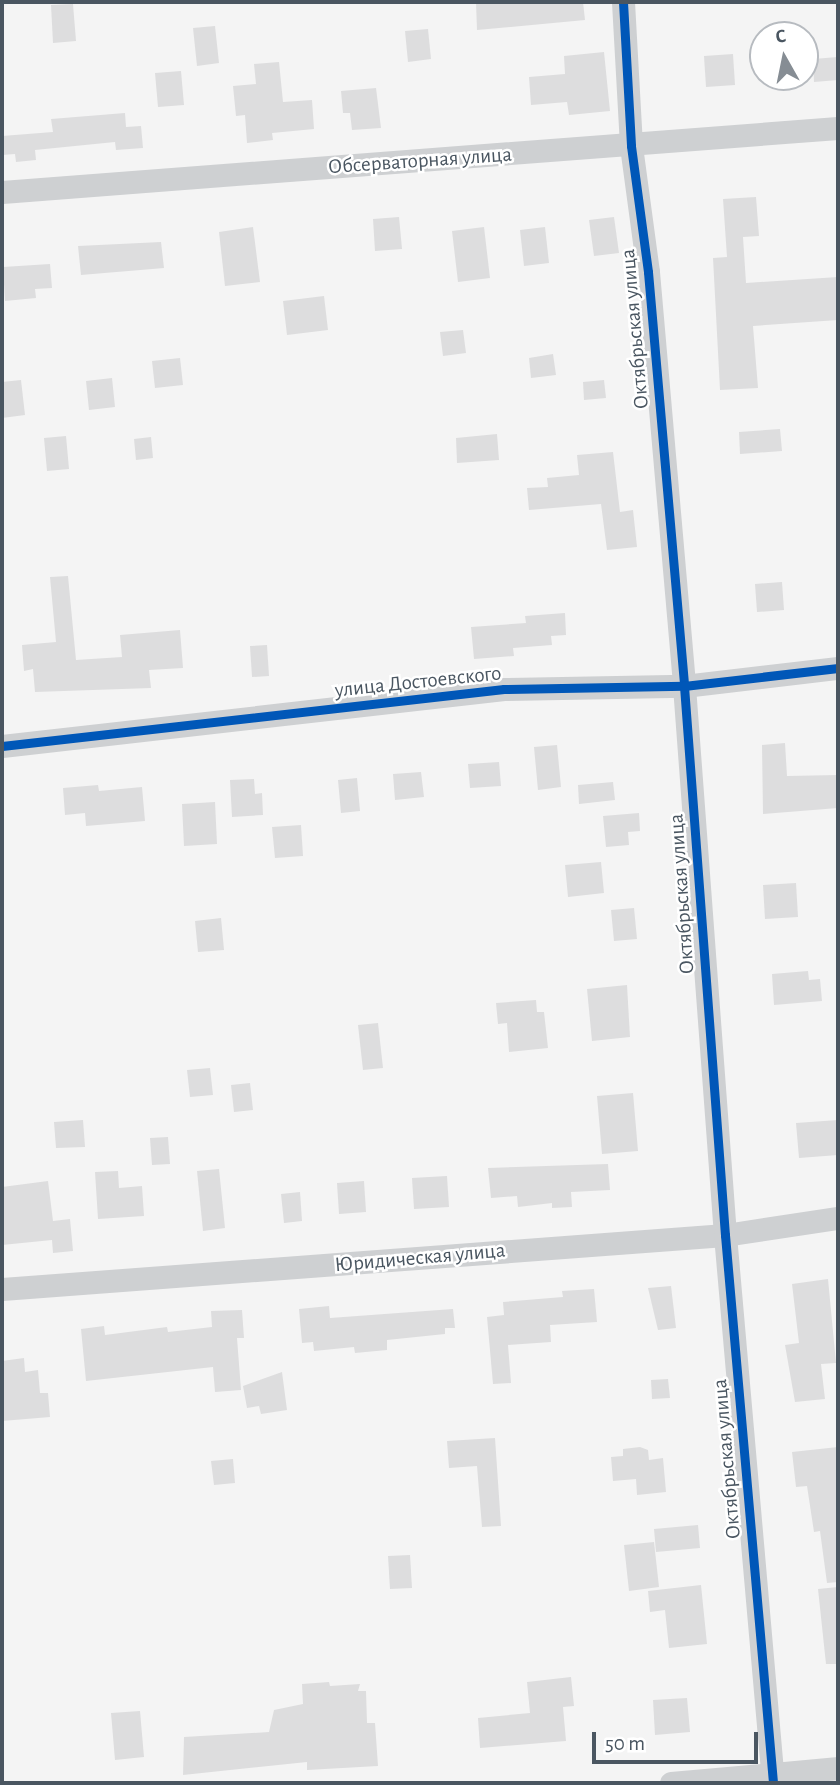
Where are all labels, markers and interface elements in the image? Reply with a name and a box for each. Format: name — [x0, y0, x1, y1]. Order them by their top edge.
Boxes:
north arrow — [749, 21, 819, 91]
text: С — [774, 27, 788, 47]
street label: Обсерваторная улица — [327, 142, 513, 180]
street label: Октябрьская улица — [615, 248, 655, 410]
street label: улица Достоевского — [334, 661, 502, 703]
street label: Октябрьская улица — [664, 813, 700, 975]
street label: Юридическая улица — [334, 1238, 506, 1278]
street label: Октябрьская улица — [707, 1378, 747, 1540]
scale bar — [595, 1718, 761, 1762]
text: 50 m — [605, 1733, 645, 1754]

